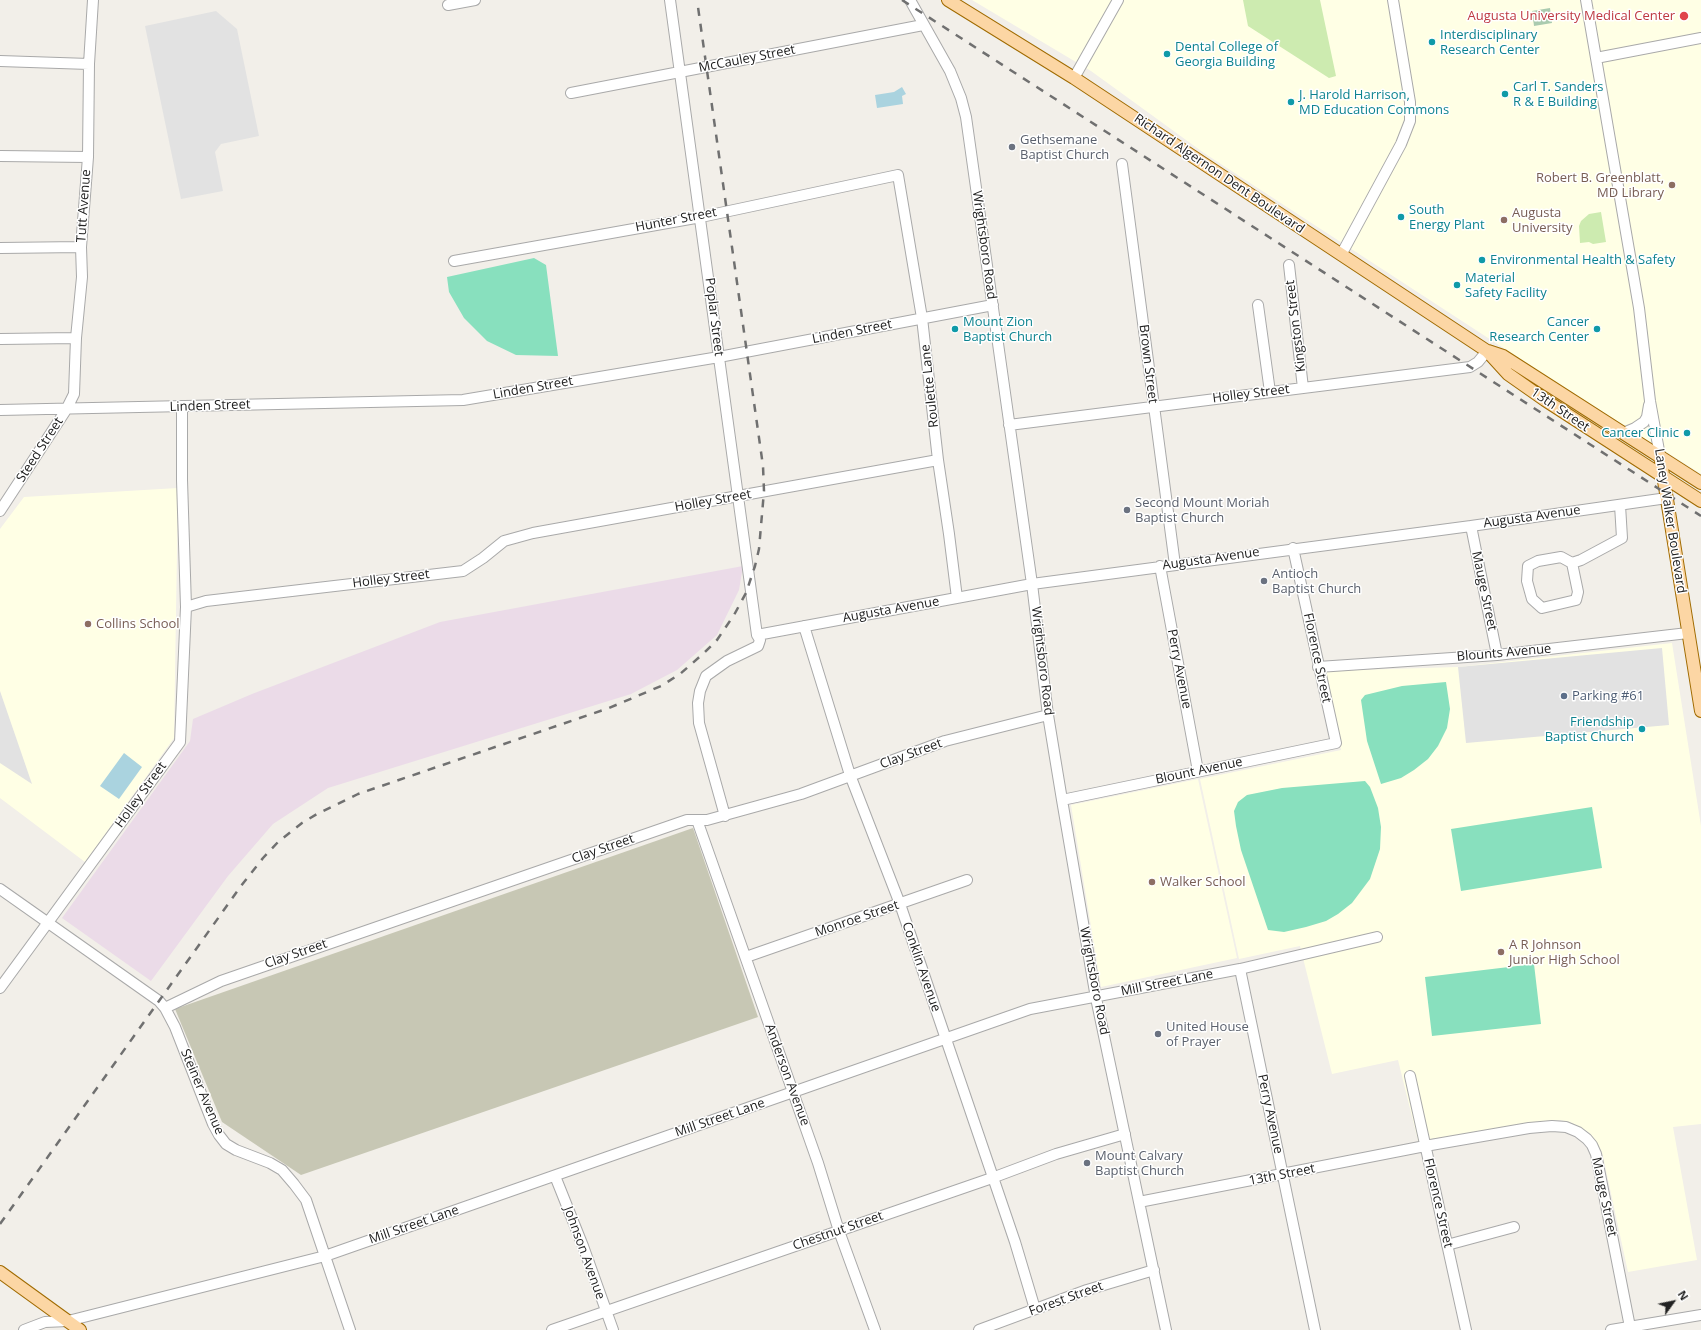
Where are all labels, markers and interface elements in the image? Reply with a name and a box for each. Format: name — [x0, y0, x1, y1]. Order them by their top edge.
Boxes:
place label: Augusta University Medical Center — [1467, 8, 1675, 24]
marker: Augusta University Medical Center — [1678, 10, 1690, 22]
place label: Interdisciplinary Research Center — [1440, 27, 1540, 58]
marker: Interdisciplinary Research Center — [1427, 37, 1437, 47]
place label: Dental College of Georgia Building — [1175, 39, 1278, 70]
street label: McCauley Street — [697, 42, 797, 76]
marker: Dental College of Georgia Building — [1162, 49, 1172, 59]
place label: Carl T. Sanders R & E Building — [1513, 79, 1603, 110]
place label: J. Harold Harrison, MD Education Commons — [1299, 87, 1449, 118]
marker: Carl T. Sanders R & E Building — [1500, 89, 1510, 99]
marker: J. Harold Harrison, MD Education Commons — [1286, 97, 1296, 107]
street label: Richard Algernon Dent Boulevard — [1131, 111, 1307, 237]
place label: Gethsemane Baptist Church — [1020, 132, 1109, 163]
marker: Gethsemane Baptist Church — [1007, 142, 1017, 152]
street label: Tutt Avenue — [74, 169, 94, 243]
place label: Robert B. Greenblatt, MD Library — [1536, 170, 1664, 201]
marker: Robert B. Greenblatt, MD Library — [1667, 180, 1677, 190]
street label: Wrightsboro Road — [969, 190, 999, 300]
place label: South Energy Plant — [1409, 202, 1485, 233]
street label: Hunter Street — [634, 204, 718, 236]
place label: Augusta University — [1512, 205, 1572, 236]
marker: South Energy Plant — [1396, 212, 1406, 222]
marker: Augusta University — [1499, 215, 1509, 225]
place label: Environmental Health & Safety — [1490, 252, 1675, 268]
marker: Environmental Health & Safety — [1477, 255, 1487, 265]
place label: Material Safety Facility — [1465, 270, 1547, 301]
street label: Poplar Street — [701, 277, 727, 357]
street label: Kingston Street — [1283, 279, 1309, 373]
marker: Material Safety Facility — [1452, 280, 1462, 290]
place label: Mount Zion Baptist Church — [963, 314, 1052, 345]
place label: Cancer Research Center — [1489, 314, 1589, 345]
street label: Linden Street — [811, 317, 893, 347]
marker: Mount Zion Baptist Church — [950, 324, 960, 334]
street label: Brown Street — [1135, 324, 1161, 404]
marker: Cancer Research Center — [1592, 324, 1602, 334]
street label: Roulette Lane — [918, 344, 942, 428]
street label: Linden Street — [492, 373, 574, 403]
street label: Holley Street — [1212, 382, 1290, 406]
street label: 13th Street — [1528, 385, 1592, 435]
street label: Linden Street — [169, 397, 251, 415]
street label: Steed Street — [13, 415, 67, 485]
place label: Cancer Clinic — [1601, 425, 1679, 441]
marker: Cancer Clinic — [1682, 428, 1692, 438]
street label: Laney Walker Boulevard — [1651, 448, 1689, 594]
street label: Holley Street — [674, 487, 752, 515]
place label: Second Mount Moriah Baptist Church — [1135, 495, 1270, 526]
street label: Augusta Avenue — [1482, 502, 1582, 532]
marker: Second Mount Moriah Baptist Church — [1122, 505, 1132, 515]
street label: Augusta Avenue — [1161, 544, 1261, 574]
street label: Mauge Street — [1468, 550, 1500, 632]
place label: Antioch Baptist Church — [1272, 566, 1361, 597]
street label: Holley Street — [352, 567, 430, 591]
marker: Antioch Baptist Church — [1259, 576, 1269, 586]
street label: Augusta Avenue — [841, 594, 941, 626]
street label: Wrightsboro Road — [1028, 606, 1056, 716]
street label: Florence Street — [1300, 612, 1334, 704]
place label: Collins School — [96, 616, 180, 632]
marker: Collins School — [83, 619, 93, 629]
street label: Perry Avenue — [1164, 628, 1194, 710]
street label: Blounts Avenue — [1456, 641, 1552, 665]
place label: Parking #61 — [1572, 688, 1644, 704]
marker: Parking #61 — [1559, 691, 1569, 701]
place label: Friendship Baptist Church — [1545, 714, 1634, 745]
marker: Friendship Baptist Church — [1637, 724, 1647, 734]
street label: Clay Street — [878, 736, 944, 772]
street label: Blount Avenue — [1154, 754, 1244, 788]
street label: Holley Street — [112, 759, 170, 831]
street label: Clay Street — [570, 831, 636, 867]
place label: Walker School — [1160, 874, 1246, 890]
marker: Walker School — [1147, 877, 1157, 887]
street label: Monroe Street — [813, 897, 901, 941]
street label: Conklin Avenue — [898, 920, 944, 1014]
street label: Wrightsboro Road — [1076, 926, 1112, 1036]
street label: Clay Street — [263, 936, 329, 972]
place label: A R Johnson Junior High School — [1509, 937, 1620, 968]
marker: A R Johnson Junior High School — [1496, 947, 1506, 957]
street label: Mill Street Lane — [1119, 966, 1215, 1000]
place label: United House of Prayer — [1166, 1019, 1249, 1050]
street label: Anderson Avenue — [761, 1022, 813, 1128]
marker: United House of Prayer — [1153, 1029, 1163, 1039]
street label: Steiner Avenue — [177, 1047, 227, 1137]
street label: Perry Avenue — [1254, 1073, 1286, 1155]
street label: Mill Street Lane — [673, 1095, 767, 1141]
place label: Mount Calvary Baptist Church — [1095, 1148, 1184, 1179]
street label: Mauge Street — [1588, 1156, 1620, 1238]
street label: Florence Street — [1420, 1157, 1456, 1249]
marker: Mount Calvary Baptist Church — [1082, 1158, 1092, 1168]
street label: 13th Street — [1248, 1161, 1316, 1189]
street label: Mill Street Lane — [367, 1202, 461, 1248]
street label: Johnson Avenue — [560, 1204, 608, 1302]
street label: Chestnut Street — [791, 1208, 885, 1254]
street label: Forest Street — [1027, 1278, 1105, 1320]
north arrow — [1653, 1282, 1693, 1322]
text: N — [1675, 1287, 1692, 1303]

